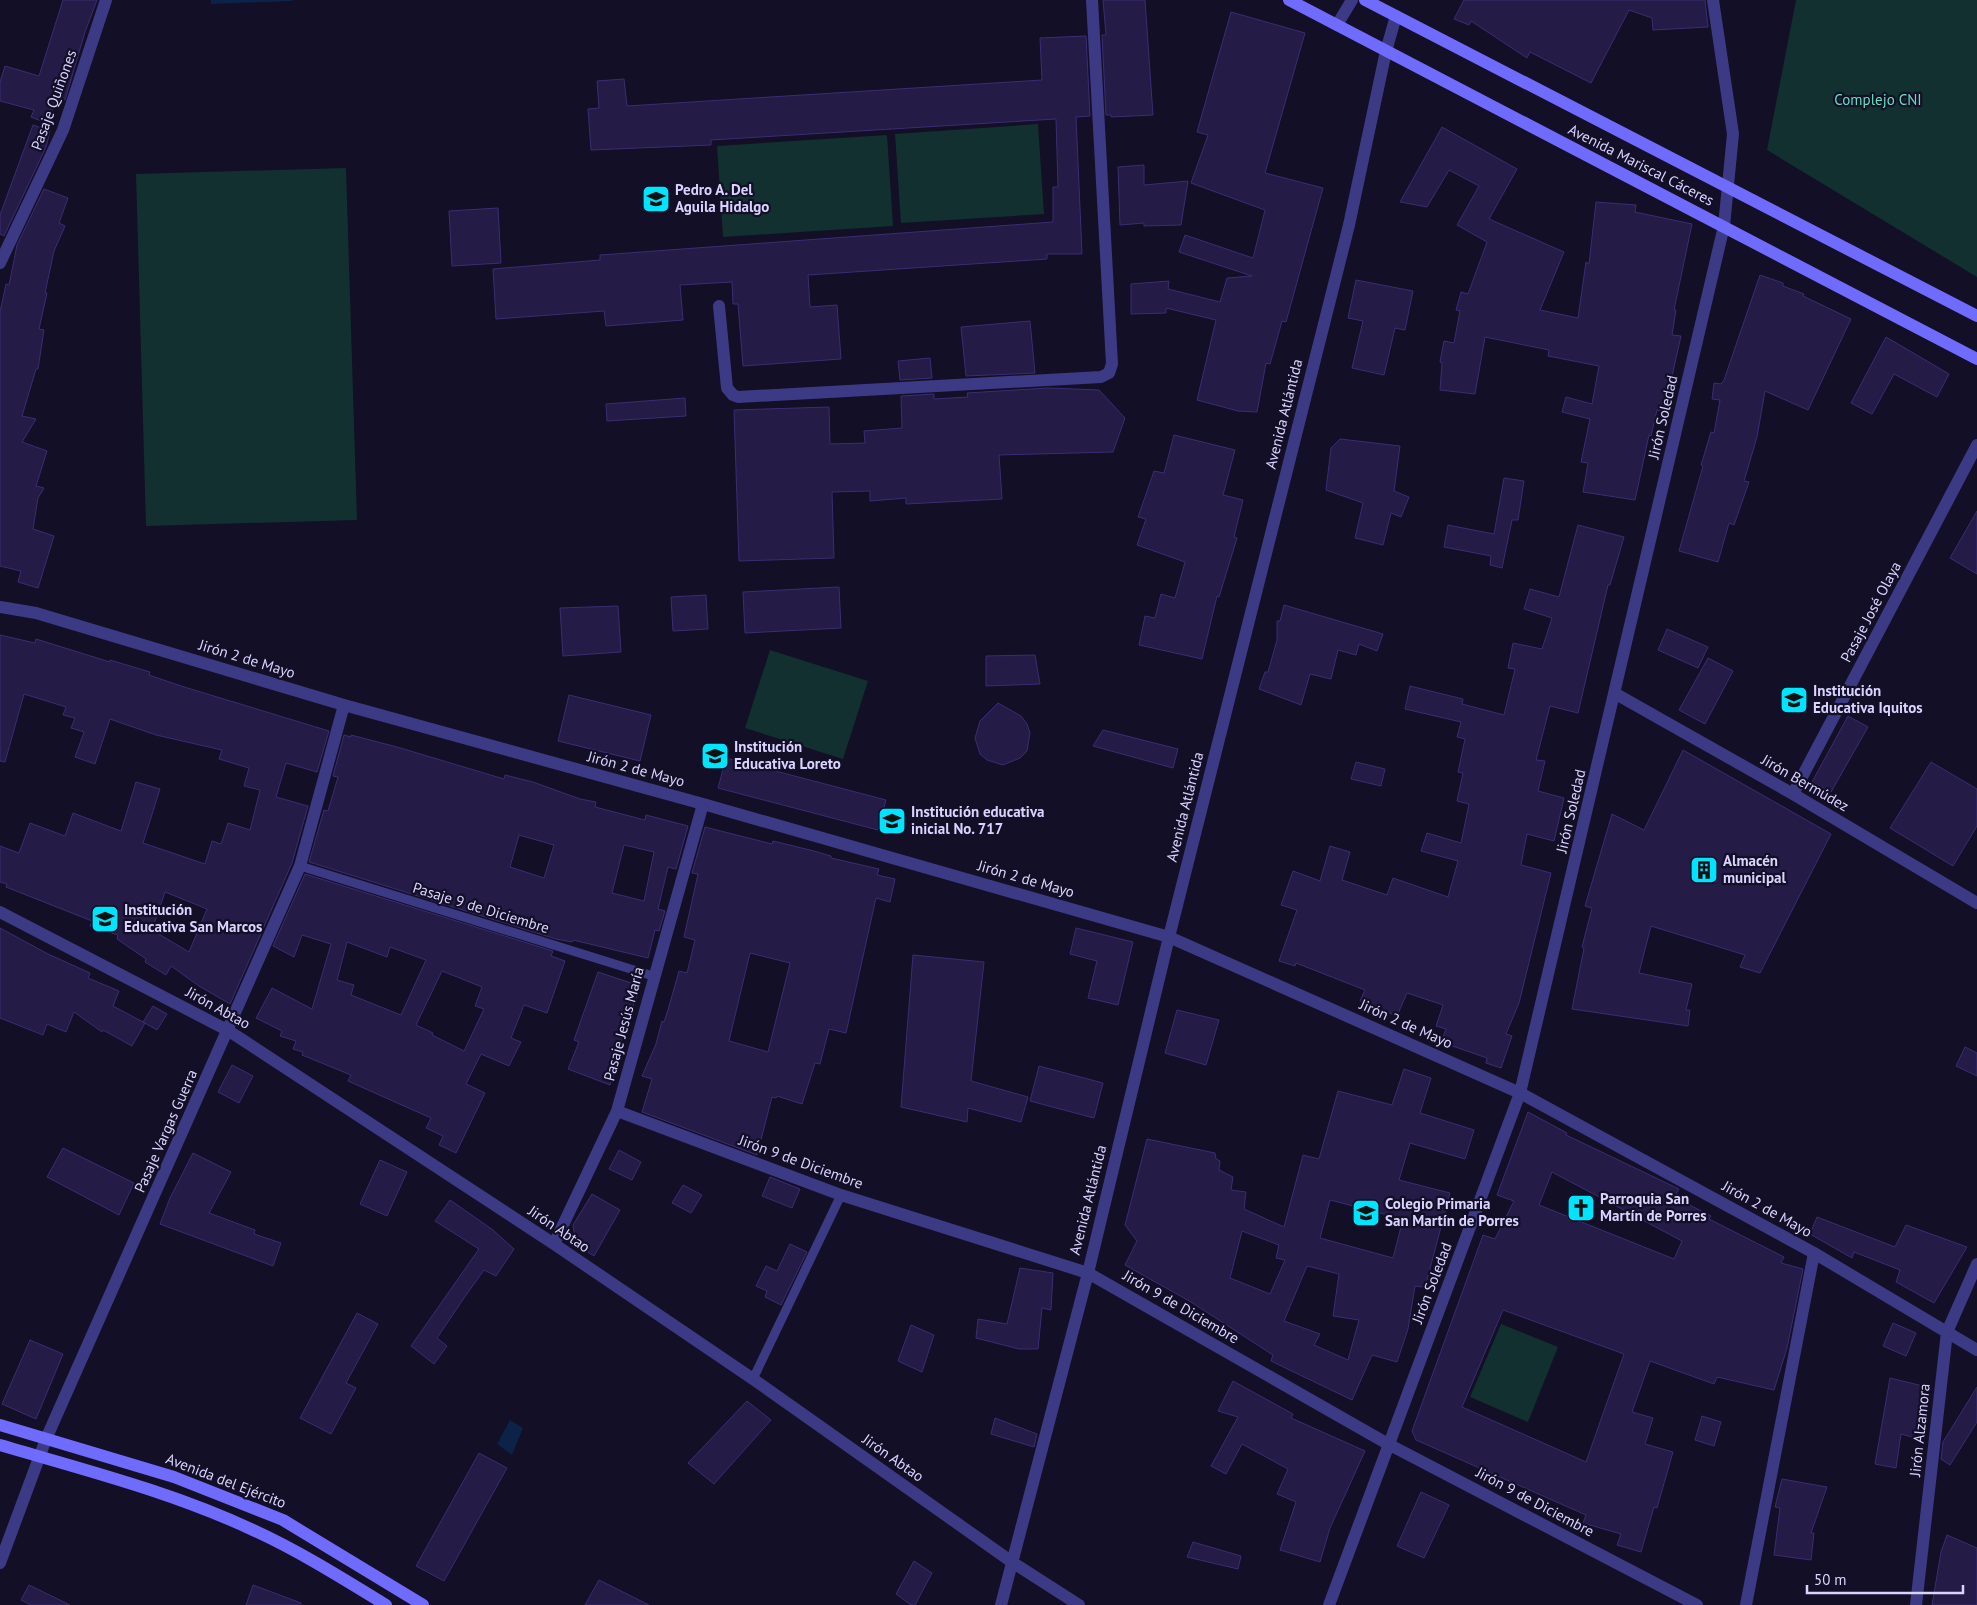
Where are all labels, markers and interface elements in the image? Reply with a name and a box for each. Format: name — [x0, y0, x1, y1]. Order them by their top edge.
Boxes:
street label: Pasaje Quiñones — [27, 47, 80, 153]
park label: Complejo CNI — [1834, 90, 1922, 109]
street label: Avenida Mariscal Cáceres — [1565, 120, 1717, 210]
place label: Pedro A. Del Aguila Hidalgo — [675, 180, 769, 216]
school or university icon: Pedro A. Del Aguila Hidalgo — [641, 184, 671, 214]
street label: Avenida Atlántida — [1261, 357, 1306, 471]
street label: Jirón Soledad — [1643, 373, 1681, 462]
street label: Pasaje José Olaya — [1836, 558, 1905, 665]
street label: Jirón 2 de Mayo — [196, 635, 298, 682]
place label: Institución Educativa Iquitos — [1813, 681, 1923, 717]
school or university icon: Institución Educativa Iquitos — [1779, 685, 1809, 715]
place label: Institución Educativa Loreto — [734, 737, 841, 773]
school or university icon: Institución Educativa Loreto — [700, 741, 730, 771]
street label: Jirón 2 de Mayo — [585, 746, 687, 791]
street label: Jirón Bermúdez — [1757, 749, 1852, 815]
street label: Avenida Atlántida — [1162, 750, 1207, 864]
street label: Jirón Soledad — [1551, 767, 1589, 856]
place label: Institución educativa inicial No. 717 — [911, 802, 1045, 838]
school or university icon: Institución educativa inicial No. 717 — [877, 806, 907, 836]
place label: Almacén municipal — [1723, 851, 1786, 887]
street label: Jirón 2 de Mayo — [975, 855, 1077, 901]
building icon: Almacén municipal — [1689, 855, 1719, 885]
street label: Pasaje 9 de Diciembre — [411, 878, 552, 937]
place label: Institución Educativa San Marcos — [124, 900, 262, 936]
school or university icon: Institución Educativa San Marcos — [90, 904, 120, 934]
street label: Pasaje Jesús María — [599, 965, 648, 1083]
street label: Jirón Abtao — [182, 982, 254, 1033]
street label: Jirón 2 de Mayo — [1356, 994, 1456, 1053]
street label: Pasaje Vargas Guerra — [130, 1066, 201, 1195]
street label: Jirón 9 de Diciembre — [735, 1130, 866, 1193]
street label: Avenida Atlántida — [1065, 1143, 1110, 1257]
street label: Jirón 2 de Mayo — [1718, 1176, 1815, 1241]
place label: Parroquia San Martín de Porres — [1600, 1189, 1706, 1225]
church icon: Parroquia San Martín de Porres — [1566, 1193, 1596, 1223]
place label: Colegio Primaria San Martín de Porres — [1385, 1194, 1519, 1230]
school or university icon: Colegio Primaria San Martín de Porres — [1351, 1198, 1381, 1228]
street label: Jirón Abtao — [524, 1200, 594, 1256]
street label: Jirón Soledad — [1407, 1240, 1456, 1327]
street label: Jirón 9 de Diciembre — [1119, 1265, 1243, 1348]
street label: Jirón Alzamora — [1905, 1383, 1934, 1478]
street label: Jirón Abtao — [858, 1429, 928, 1486]
street label: Avenida del Ejército — [163, 1449, 289, 1512]
street label: Jirón 9 de Diciembre — [1472, 1462, 1597, 1541]
scale bar — [1807, 1562, 1963, 1594]
text: 50 m — [1814, 1570, 1847, 1589]

